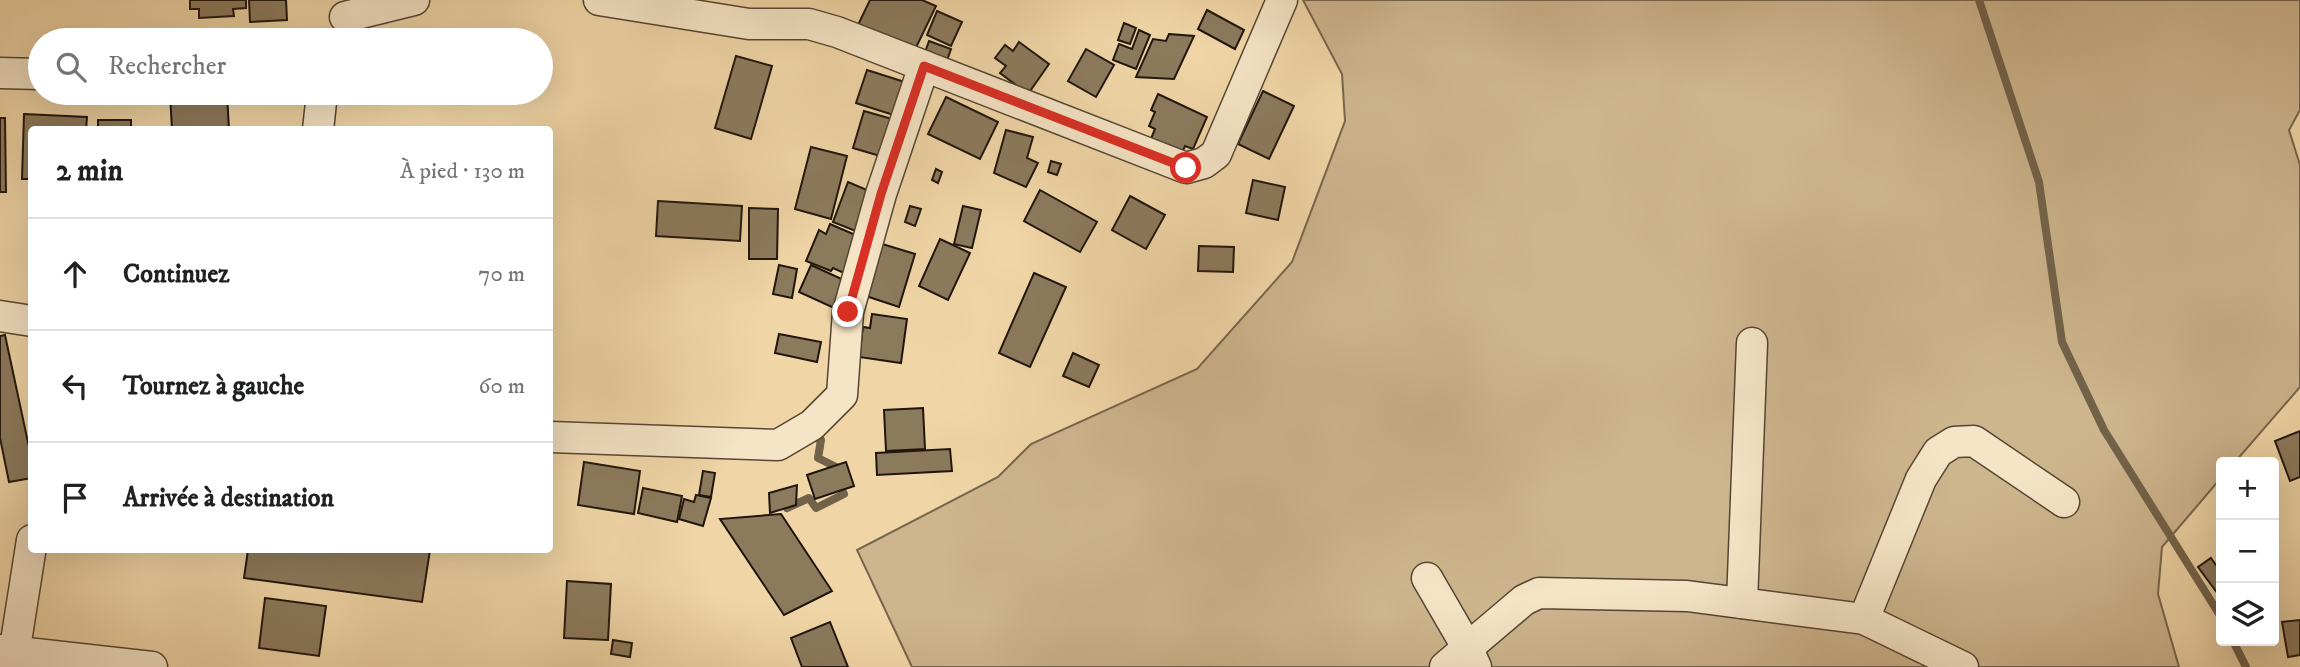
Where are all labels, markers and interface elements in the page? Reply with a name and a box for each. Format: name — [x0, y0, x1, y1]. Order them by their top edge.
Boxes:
search box — [28, 28, 553, 105]
icon: search — [52, 48, 90, 86]
text: Rechercher — [108, 50, 226, 83]
route start — [1170, 152, 1201, 183]
text: 2 min — [56, 153, 123, 190]
text: À pied · 130 m — [400, 157, 525, 186]
icon: ahead — [56, 255, 94, 293]
text: Continuez — [123, 258, 229, 291]
text: 70 m — [478, 260, 525, 289]
route end — [832, 296, 863, 327]
icon: left — [56, 367, 94, 405]
text: Tournez à gauche — [123, 370, 304, 403]
text: 60 m — [478, 372, 525, 401]
map controls — [2216, 457, 2279, 646]
button: + — [2216, 457, 2279, 520]
icon: arrive — [56, 479, 94, 517]
text: Arrivée à destination — [123, 482, 334, 515]
button: − — [2216, 520, 2279, 583]
button: layers — [2216, 583, 2279, 646]

